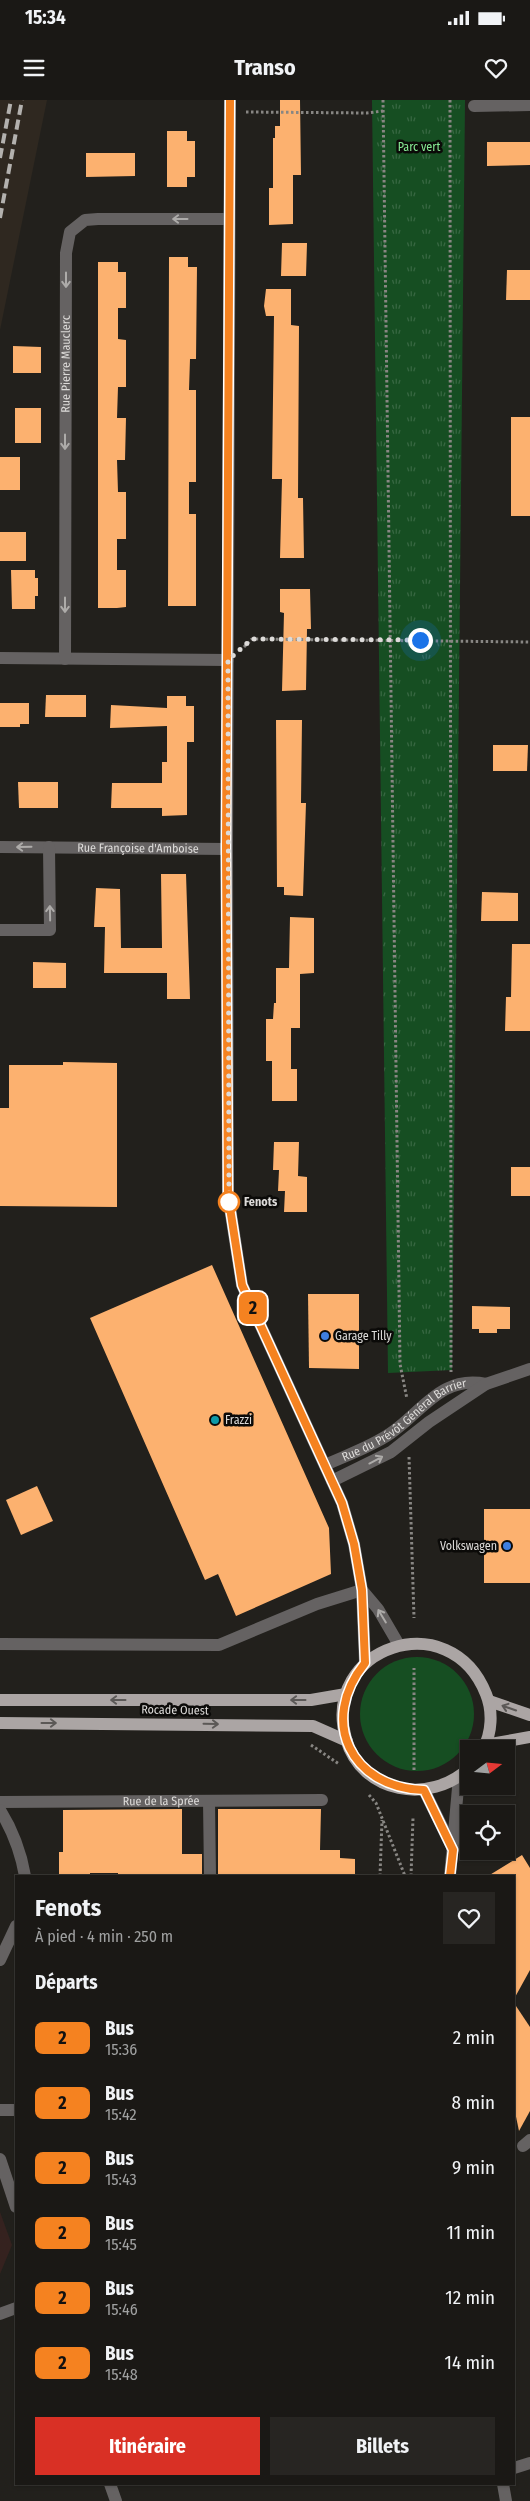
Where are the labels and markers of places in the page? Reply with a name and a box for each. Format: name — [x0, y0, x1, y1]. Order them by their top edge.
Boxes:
marker: Fenots — [218, 1191, 240, 1213]
place label: Fenots — [244, 1195, 278, 1209]
place label: Garage Tilly — [335, 1329, 392, 1343]
marker: Garage Tilly — [319, 1330, 331, 1342]
place label: Frazzi — [225, 1413, 252, 1427]
marker: Frazzi — [209, 1414, 221, 1426]
place label: Volkswagen — [440, 1539, 497, 1553]
marker: Volkswagen — [501, 1540, 513, 1552]

